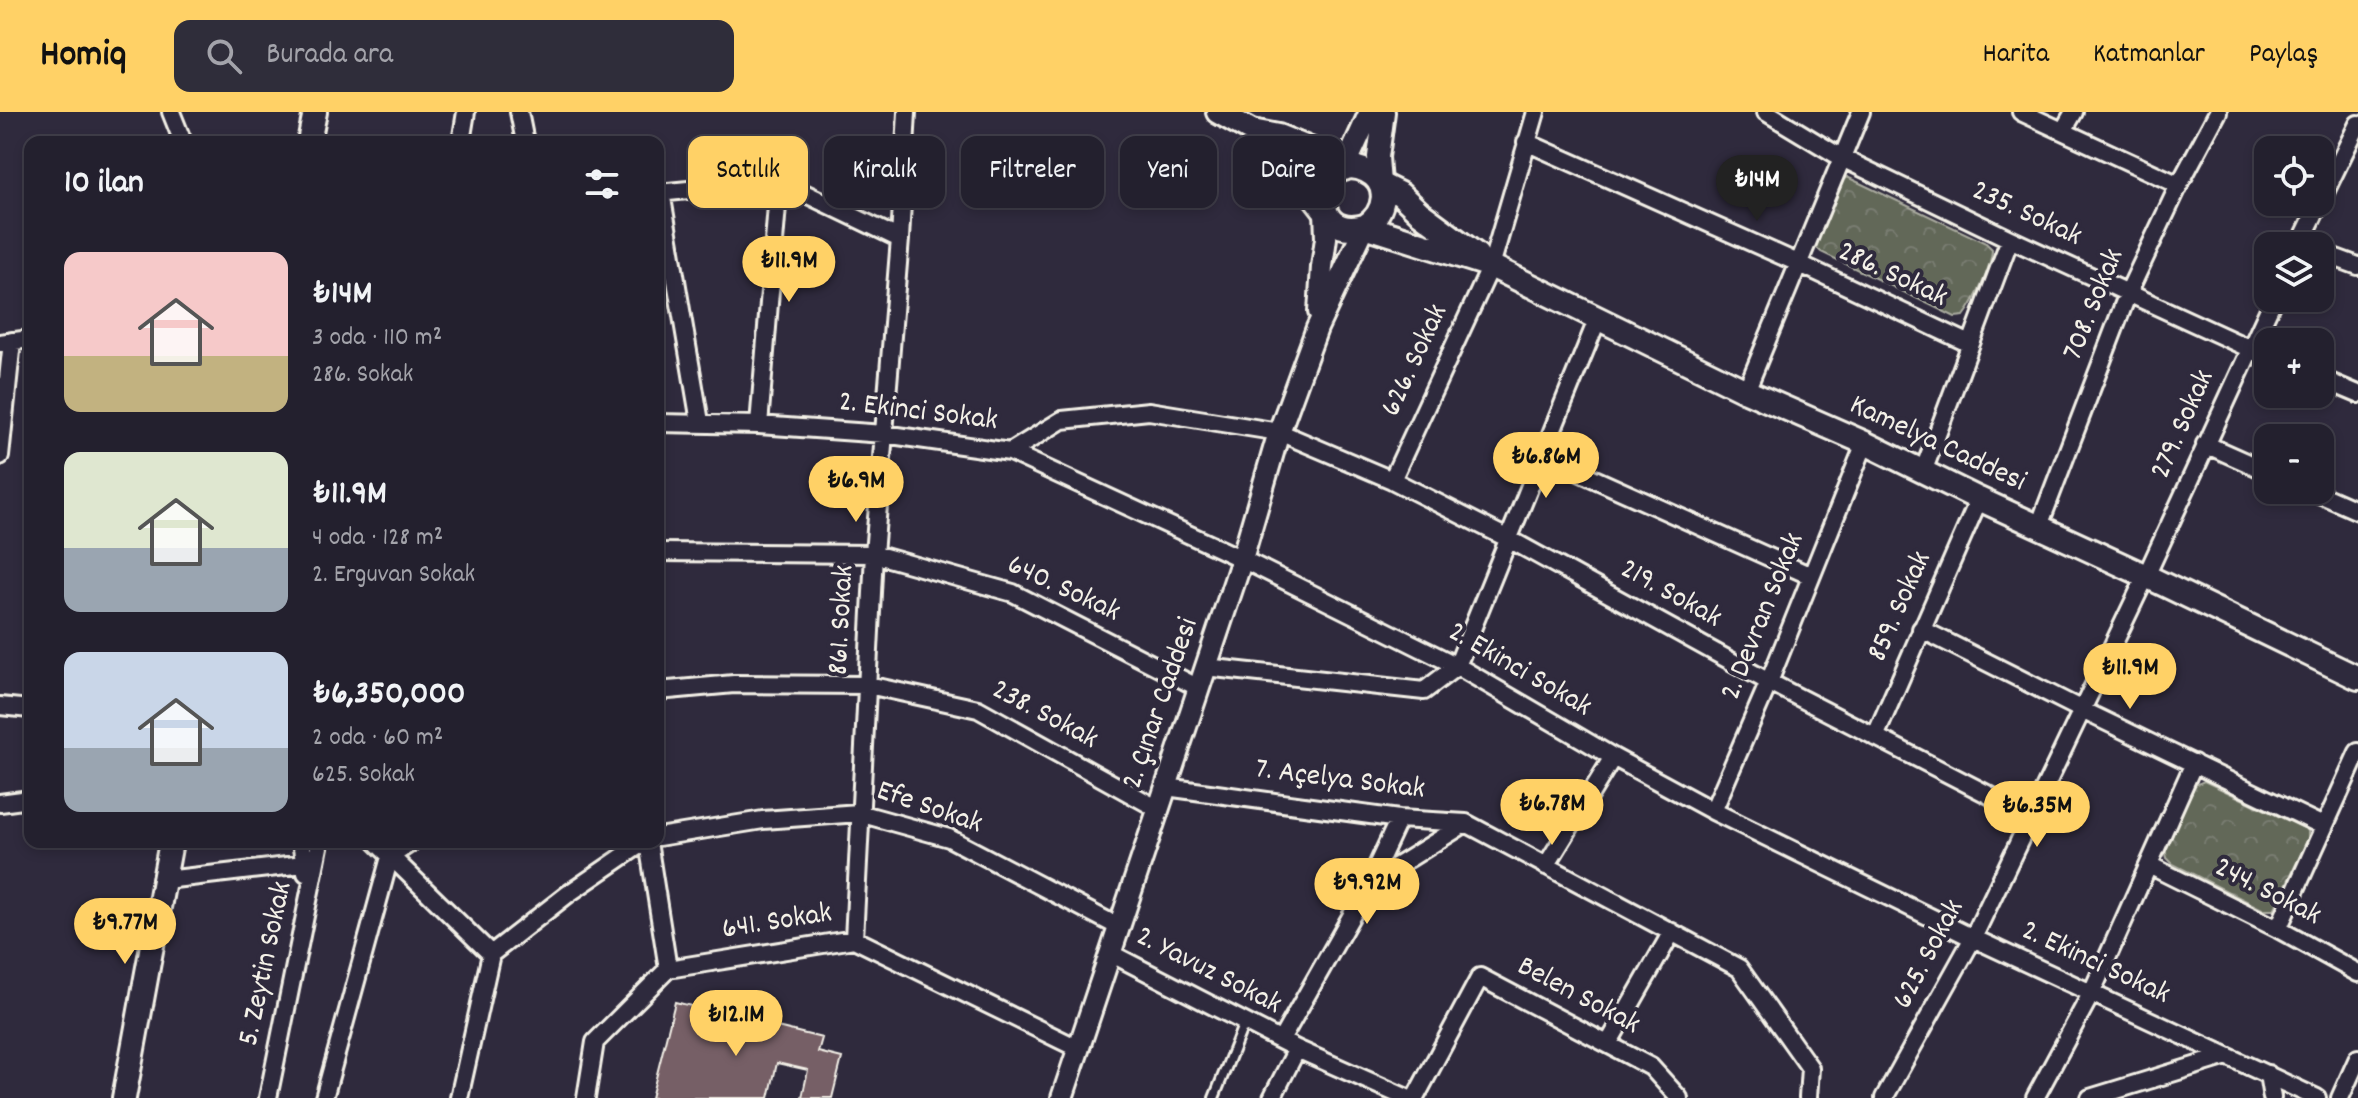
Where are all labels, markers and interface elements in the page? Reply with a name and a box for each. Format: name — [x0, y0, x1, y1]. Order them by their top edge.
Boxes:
search box — [174, 20, 734, 92]
text: Homiq — [40, 29, 126, 84]
icon: search — [202, 34, 246, 78]
text: Burada ara — [266, 35, 393, 78]
text: Harita — [1983, 36, 2049, 76]
text: Katmanlar — [2093, 36, 2205, 76]
text: Paylaş — [2249, 36, 2318, 76]
chip: Satılık — [688, 136, 808, 208]
chip: Kiralık — [824, 136, 945, 208]
chip: Filtreler — [961, 136, 1104, 208]
chip: Yeni — [1120, 136, 1217, 208]
chip: Daire — [1233, 136, 1344, 208]
map controls — [2254, 136, 2334, 504]
button: locate — [2254, 136, 2334, 216]
pin: ₺14M — [1710, 155, 1804, 223]
text: 10 ilan — [64, 160, 144, 209]
icon: filters — [580, 162, 624, 206]
text: ₺14M — [1734, 162, 1780, 199]
street label: 235. Sokak — [1964, 171, 2088, 259]
street label: 286. Sokak — [1830, 232, 1954, 320]
button: layers — [2254, 232, 2334, 312]
pin: ₺11.9M — [724, 236, 854, 304]
text: ₺11.9M — [760, 243, 818, 280]
street label: 708. Sokak — [2053, 243, 2137, 367]
text: ₺14M — [312, 271, 372, 320]
icon: home — [128, 284, 224, 380]
street label: 626. Sokak — [1371, 298, 1461, 424]
text: 3 oda · 110 m² — [312, 320, 442, 357]
button: + — [2254, 328, 2334, 408]
text: 286. Sokak — [312, 357, 413, 394]
street label: 279. Sokak — [2141, 364, 2227, 486]
street label: 2. Ekinci Sokak — [836, 382, 1000, 444]
street label: Kamelya Caddesi — [1842, 385, 2032, 505]
button: − — [2254, 424, 2334, 504]
pin: ₺6.86M — [1481, 432, 1611, 500]
text: ₺6.86M — [1511, 439, 1581, 476]
pin: ₺6.9M — [800, 456, 912, 524]
text: ₺6.9M — [827, 463, 885, 500]
text: ₺11.9M — [312, 471, 387, 520]
icon: home — [128, 484, 224, 580]
text: 4 oda · 128 m² — [312, 520, 443, 557]
street label: 2. Devran Sokak — [1711, 527, 1817, 707]
street label: 640. Sokak — [999, 545, 1127, 635]
street label: 859. Sokak — [1858, 545, 1944, 669]
street label: 219. Sokak — [1611, 549, 1729, 641]
text: 2. Erguvan Sokak — [312, 557, 475, 594]
street label: 861. Sokak — [819, 564, 867, 676]
street label: 2. Ekinci Sokak — [1439, 612, 1599, 730]
street label: 2. Çınar Caddesi — [1113, 613, 1211, 795]
pin: ₺11.9M — [2065, 643, 2195, 711]
text: ₺11.9M — [2101, 650, 2159, 687]
street label: 238. Sokak — [983, 670, 1105, 762]
text: ₺6,350,000 — [312, 671, 465, 720]
icon: home — [128, 684, 224, 780]
text: 2 oda · 60 m² — [312, 720, 443, 757]
street label: 7. Açelya Sokak — [1253, 749, 1427, 813]
text: 625. Sokak — [312, 757, 415, 794]
street label: Efe Sokak — [870, 771, 988, 847]
pin: ₺6.78M — [1487, 779, 1617, 847]
pin: ₺6.35M — [1972, 781, 2102, 849]
text: ₺6.78M — [1518, 786, 1586, 823]
text: ₺6.35M — [2002, 788, 2072, 825]
street label: 244. Sokak — [2206, 848, 2328, 938]
pin: ₺9.92M — [1302, 858, 1432, 926]
text: ₺9.92M — [1332, 865, 1402, 902]
street label: 5. Zeytin Sokak — [229, 878, 305, 1050]
street label: 625. Sokak — [1883, 892, 1977, 1018]
street label: 641. Sokak — [719, 893, 835, 953]
pin: ₺9.77M — [60, 898, 190, 966]
text: ₺9.77M — [92, 905, 158, 942]
street label: 2. Ekinci Sokak — [2013, 911, 2177, 1017]
street label: 2. Yavuz Sokak — [1127, 917, 1289, 1027]
street label: Belen Sokak — [1509, 947, 1647, 1047]
pin: ₺12.1M — [671, 990, 801, 1058]
text: ₺12.1M — [708, 997, 764, 1034]

